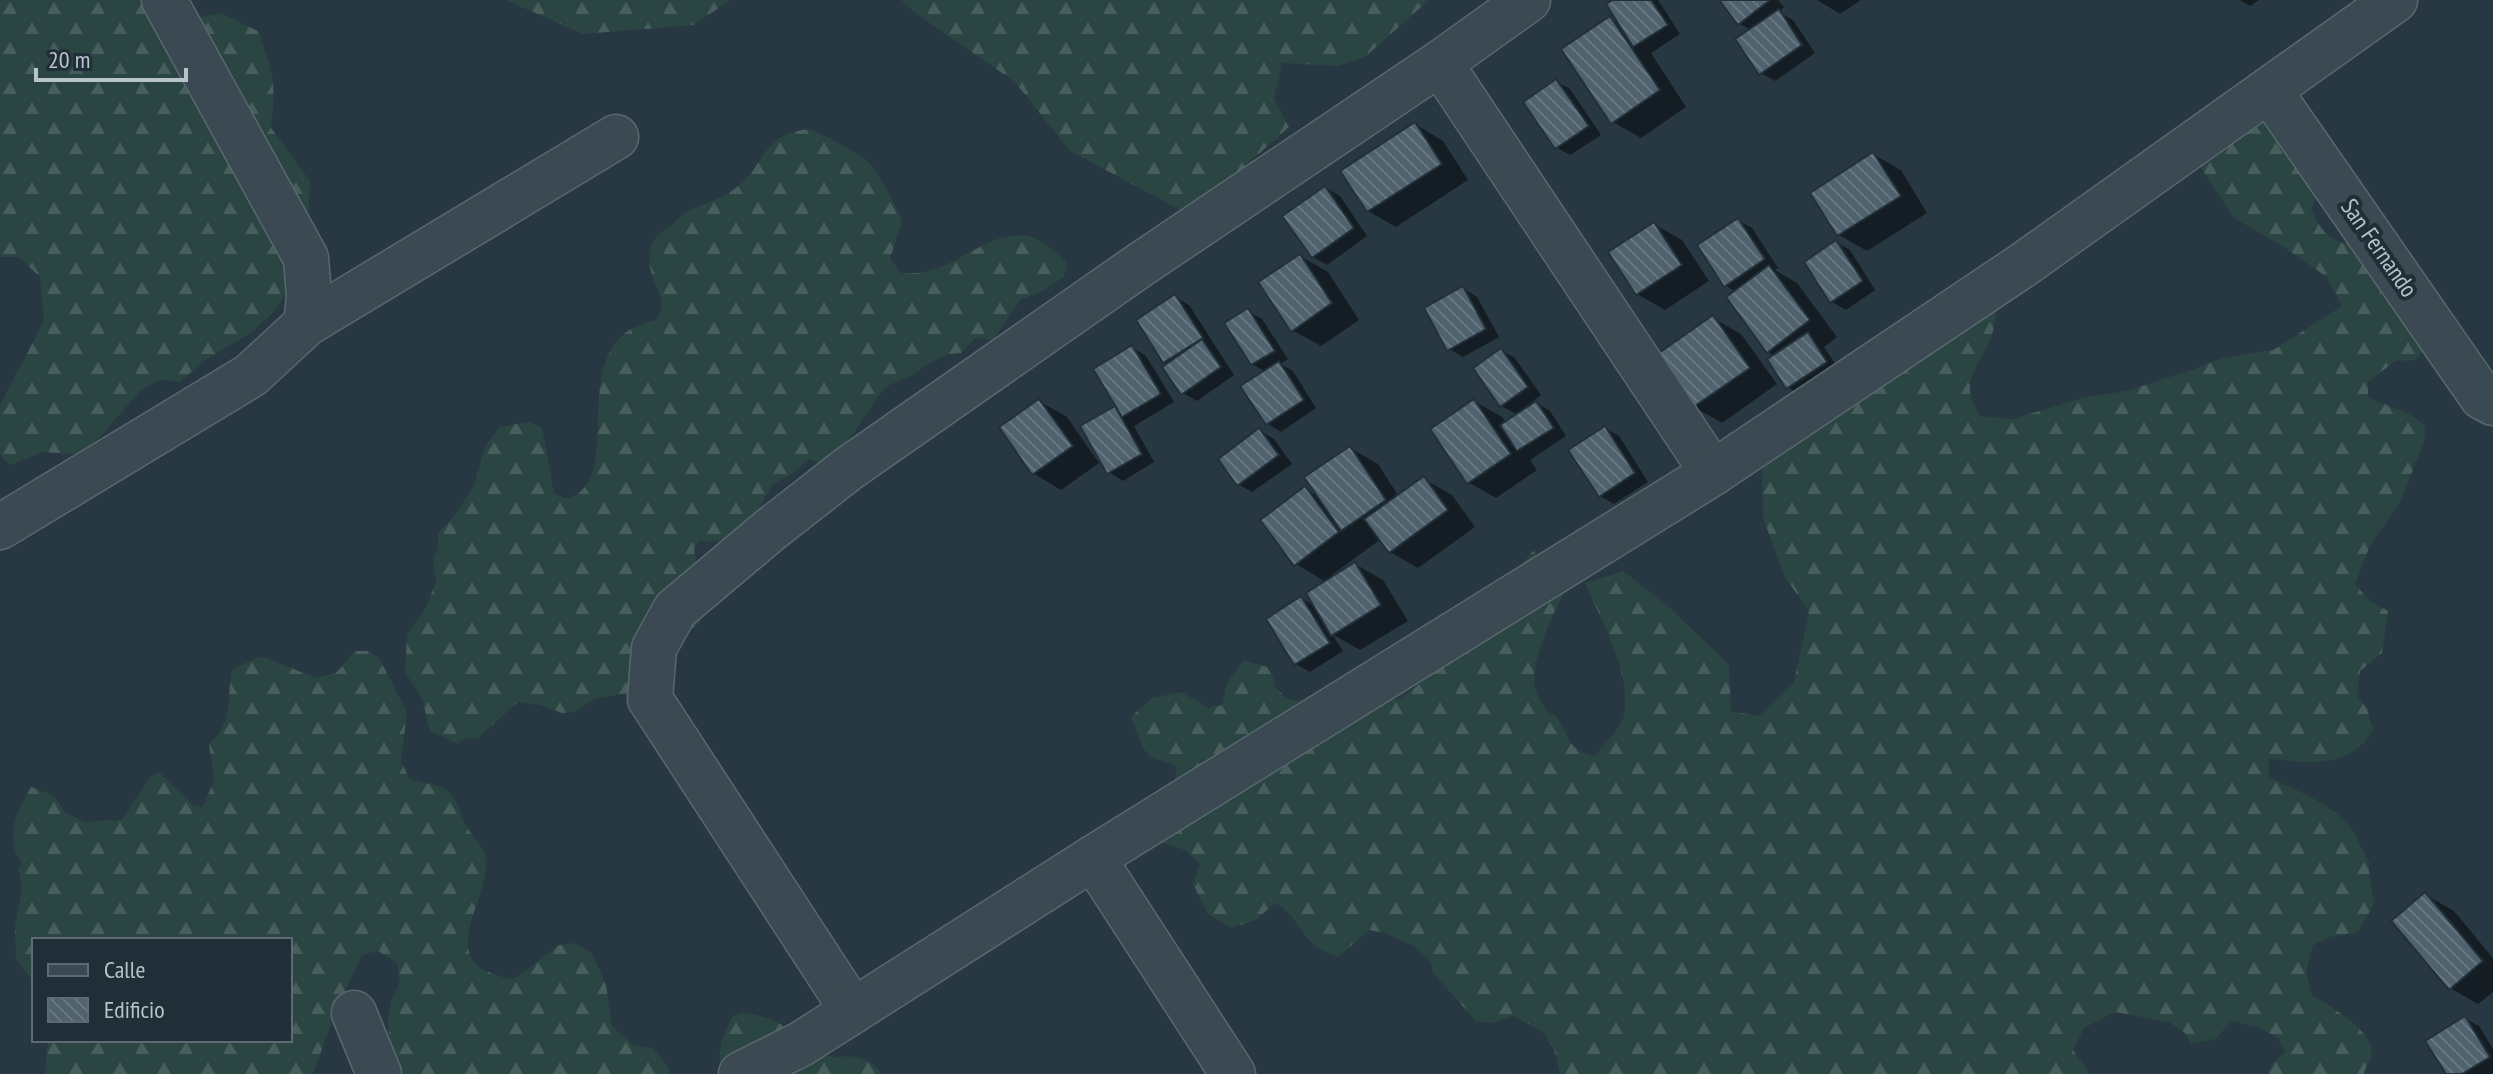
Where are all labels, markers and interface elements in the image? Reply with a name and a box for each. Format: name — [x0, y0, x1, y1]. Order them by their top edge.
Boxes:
scale bar — [36, 32, 186, 82]
text: 20 m — [48, 44, 90, 75]
street label: San Fernando — [2334, 192, 2425, 303]
legend — [32, 938, 292, 1042]
text: Calle — [104, 954, 145, 985]
text: Edificio — [104, 994, 165, 1025]

